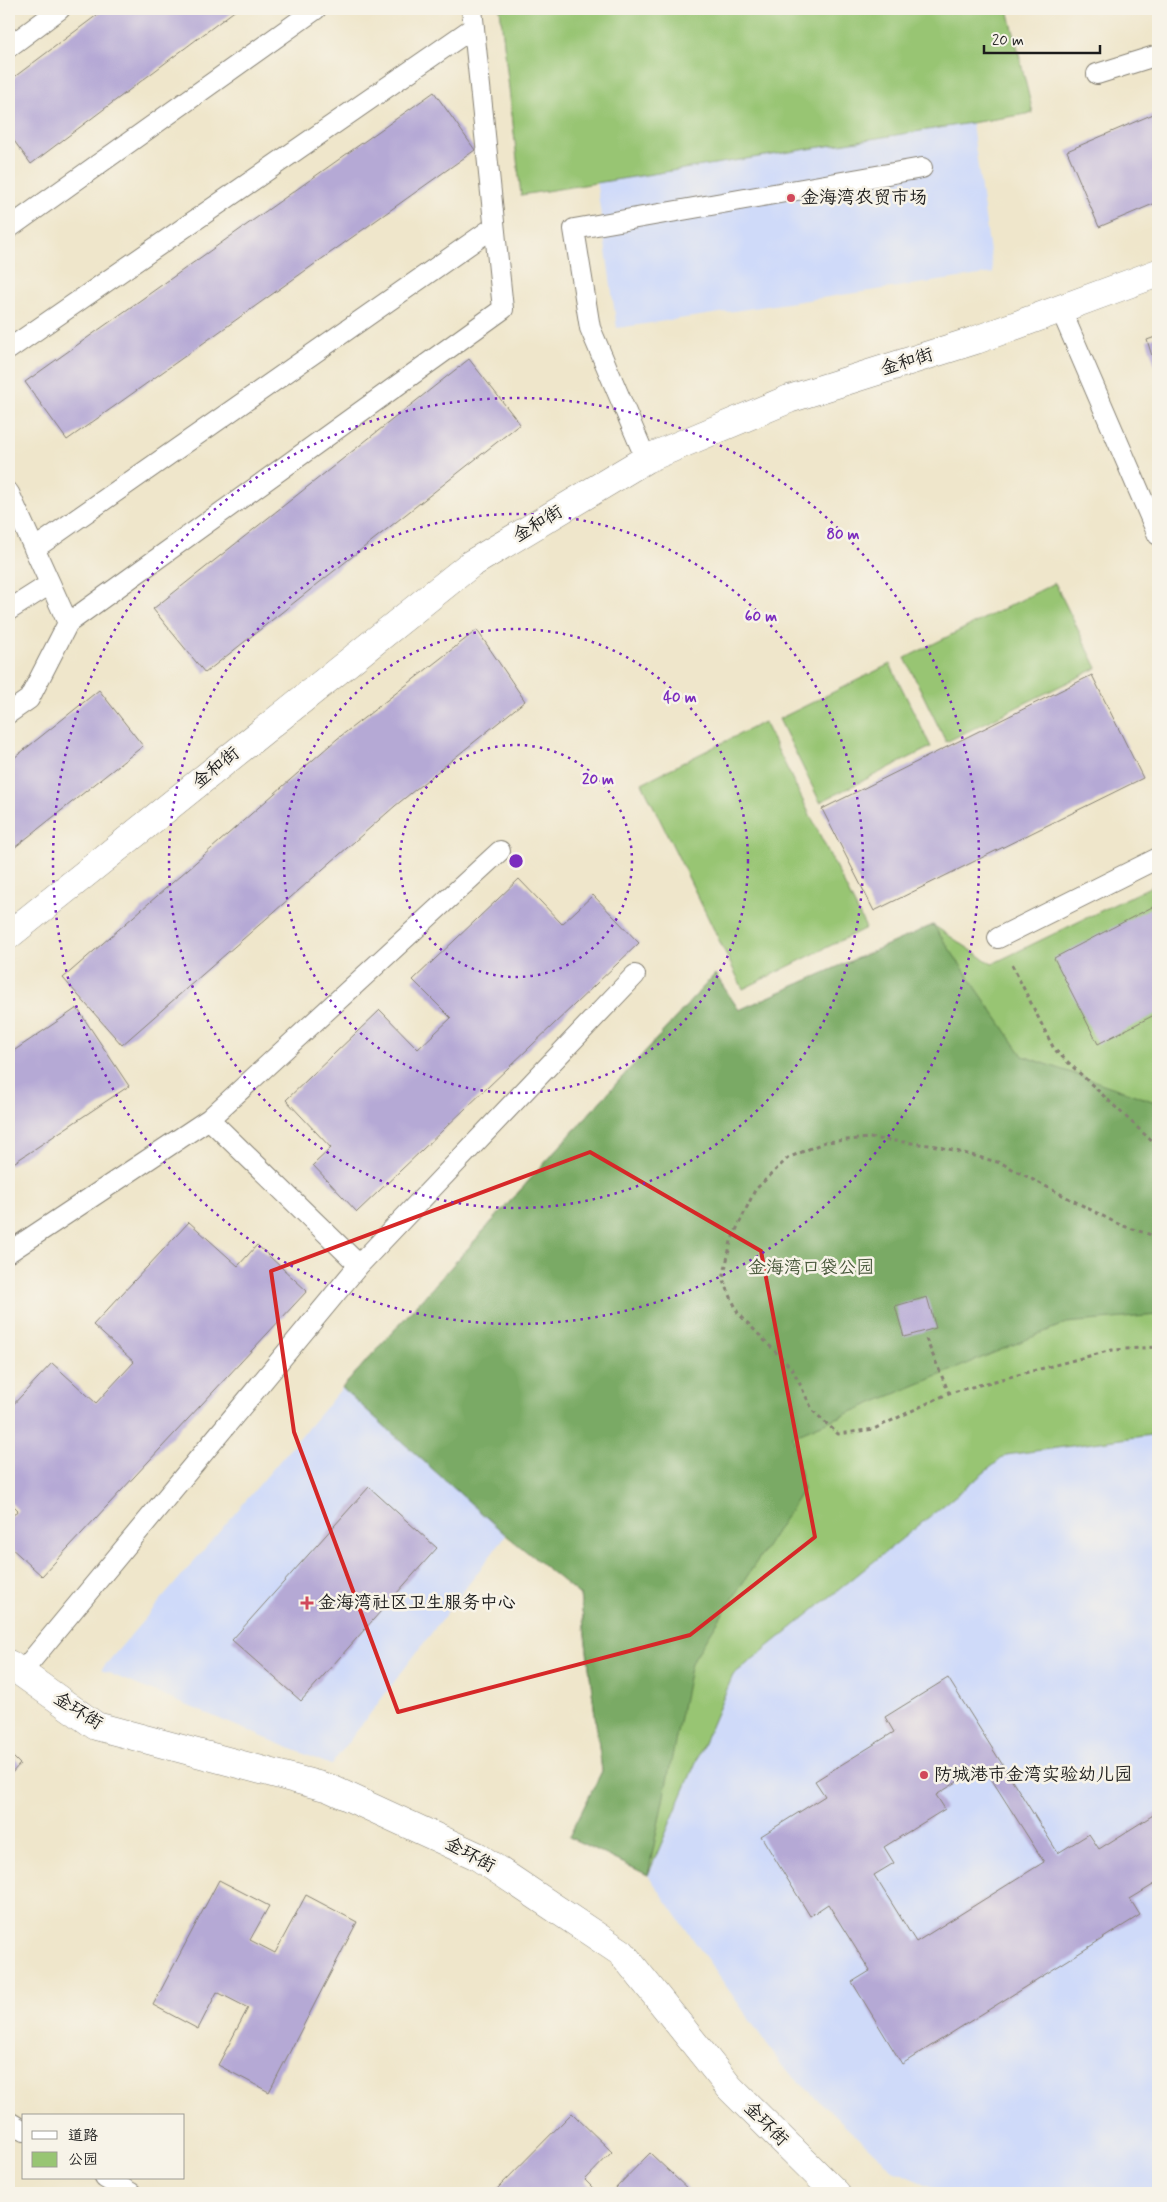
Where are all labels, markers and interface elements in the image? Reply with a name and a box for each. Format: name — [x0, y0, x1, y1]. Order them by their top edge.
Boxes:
scale bar — [984, 22, 1101, 54]
text: 20 m — [992, 31, 1024, 51]
place label: 金海湾农贸市场 — [801, 186, 927, 210]
marker: 金海湾农贸市场 — [785, 192, 797, 204]
street label: 金和街 — [878, 343, 936, 381]
street label: 金和街 — [509, 500, 567, 548]
text: 80 m — [826, 525, 860, 545]
text: 60 m — [745, 607, 777, 627]
text: 40 m — [663, 688, 697, 708]
street label: 金和街 — [187, 742, 245, 794]
text: 20 m — [582, 770, 614, 790]
centre of rings — [507, 852, 525, 870]
park label: 金海湾口袋公园 — [748, 1256, 874, 1280]
place label: 金海湾社区卫生服务中心 — [318, 1591, 516, 1615]
marker: 金海湾社区卫生服务中心 — [300, 1596, 314, 1610]
street label: 金环街 — [49, 1687, 107, 1735]
place label: 防城港市金湾实验幼儿园 — [934, 1763, 1132, 1787]
marker: 防城港市金湾实验幼儿园 — [918, 1769, 930, 1781]
street label: 金环街 — [441, 1832, 499, 1878]
street label: 金环街 — [738, 2096, 794, 2152]
legend — [22, 2114, 185, 2180]
text: 道路 — [68, 2126, 98, 2146]
text: 公园 — [68, 2150, 98, 2170]

